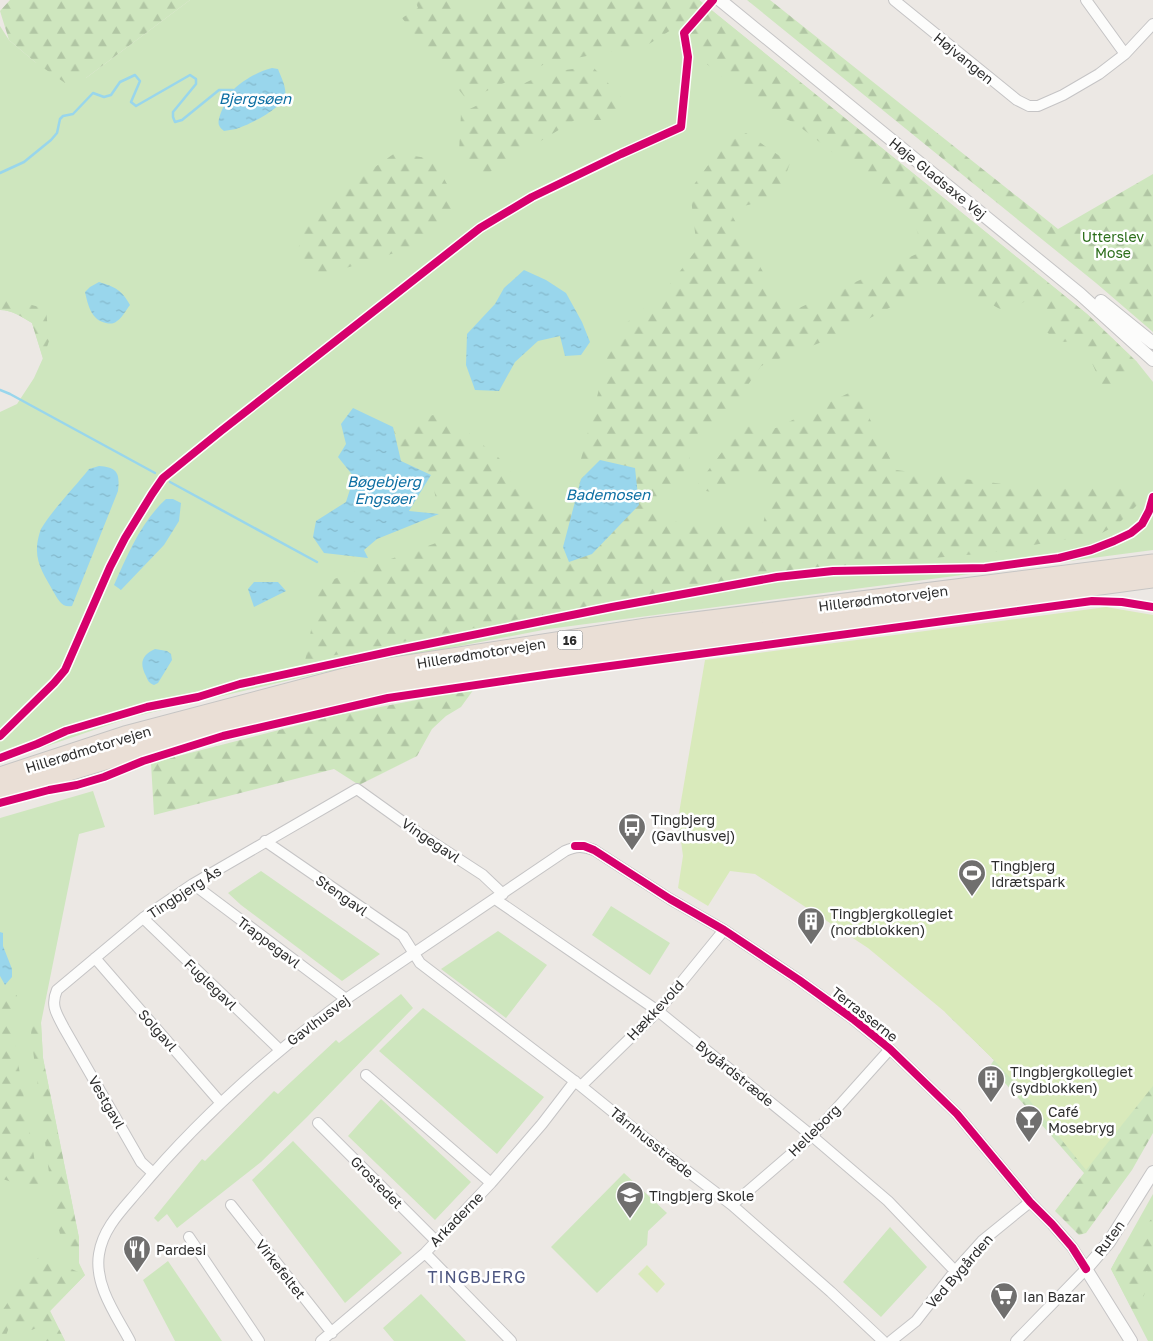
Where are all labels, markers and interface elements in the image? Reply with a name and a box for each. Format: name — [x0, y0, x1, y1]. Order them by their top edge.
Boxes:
street label: Højvangen — [931, 29, 997, 87]
water label: Bjergsøen — [219, 89, 292, 108]
street label: Høje Gladsaxe Vej — [886, 134, 990, 222]
park label: Utterslev Mose — [1082, 228, 1144, 261]
water label: Bøgebjerg Engsøer — [347, 472, 423, 508]
water label: Bademosen — [566, 485, 651, 503]
street label: Hillerødmotorvejen — [817, 582, 949, 614]
road number: 16 — [558, 630, 582, 650]
street label: Hillerødmotorvejen — [415, 634, 547, 672]
street label: Hillerødmotorvejen — [23, 722, 153, 776]
place label: Tingbjerg (Gavlhusvej) — [651, 811, 735, 844]
bus stop icon: Tingbjerg (Gavlhusvej) — [617, 812, 647, 851]
street label: Vingegavl — [398, 814, 464, 866]
place label: Tingbjerg Idrætspark — [991, 857, 1065, 890]
sports icon: Tingbjerg Idrætspark — [957, 858, 987, 897]
street label: Tingbjerg Ås — [144, 862, 224, 922]
street label: Stengavl — [313, 871, 371, 919]
place label: Tingbjergkollegiet (nordblokken) — [830, 905, 953, 938]
building icon: Tingbjergkollegiet (nordblokken) — [796, 906, 826, 945]
street label: Trappegavl — [234, 913, 304, 971]
street label: Fuglegavl — [181, 955, 241, 1013]
street label: Hækkevold — [623, 976, 687, 1044]
street label: Terrasserne — [828, 983, 902, 1045]
street label: Gavlhusvej — [283, 991, 353, 1049]
street label: Solgavl — [135, 1005, 181, 1055]
street label: Bygårdstræde — [693, 1036, 777, 1110]
place label: Tingbjergkollegiet (sydblokken) — [1010, 1063, 1133, 1096]
building icon: Tingbjergkollegiet (sydblokken) — [976, 1064, 1006, 1103]
street label: Vestgavl — [85, 1073, 129, 1131]
street label: Helleborg — [784, 1100, 844, 1160]
street label: Tårnhusstræde — [607, 1103, 697, 1181]
place label: Café Mosebryg — [1048, 1103, 1115, 1136]
bar icon: Café Mosebryg — [1014, 1104, 1044, 1143]
street label: Grostedet — [347, 1152, 407, 1212]
school or university icon: Tingbjerg Skole — [615, 1180, 645, 1219]
place label: Tingbjerg Skole — [649, 1187, 754, 1204]
street label: Arkaderne — [426, 1188, 486, 1250]
street label: Ruten — [1090, 1217, 1128, 1259]
street label: Ved Bygården — [922, 1230, 996, 1312]
restaurant icon: Pardesi — [122, 1234, 152, 1273]
street label: Virkefeltet — [253, 1236, 309, 1302]
place label: Pardesi — [156, 1241, 206, 1258]
district label: TINGBJERG — [428, 1267, 526, 1287]
supermarket icon: Ian Bazar — [989, 1281, 1019, 1320]
place label: Ian Bazar — [1023, 1288, 1086, 1305]

